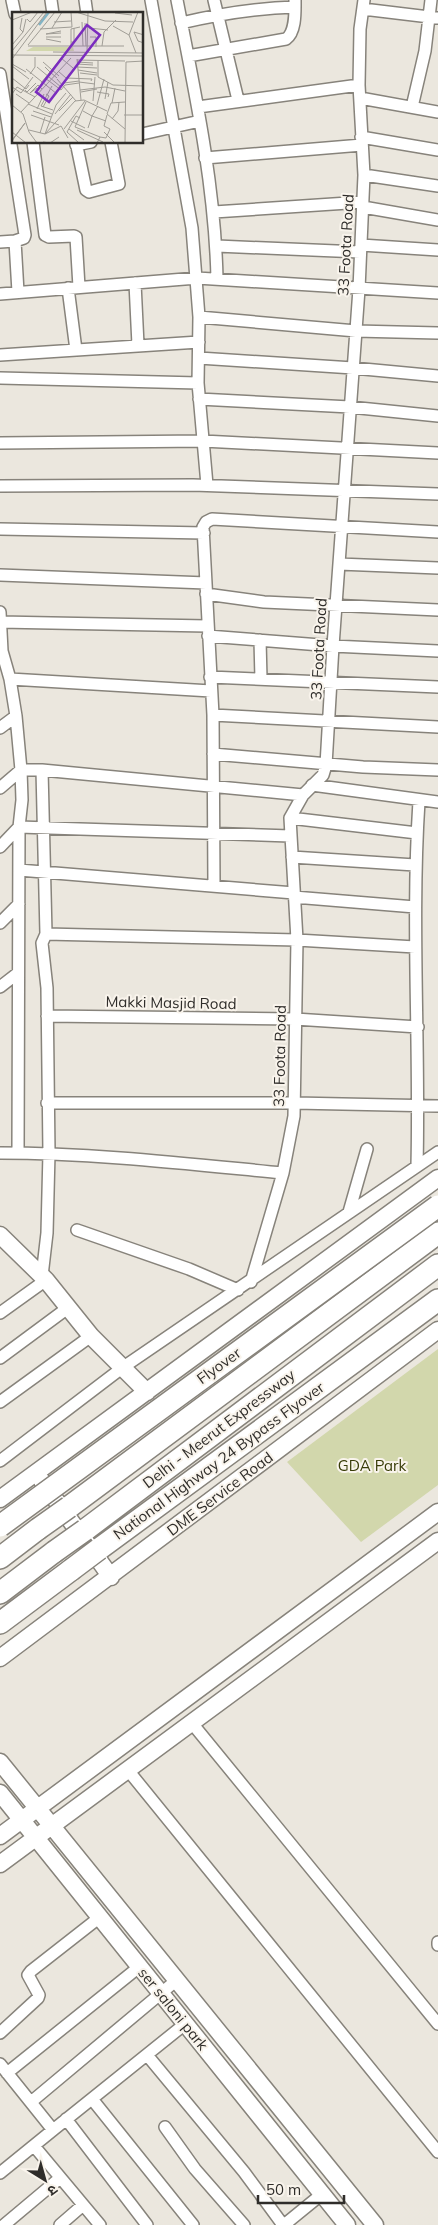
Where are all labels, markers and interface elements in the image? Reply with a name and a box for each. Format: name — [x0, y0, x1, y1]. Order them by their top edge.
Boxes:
inset map — [12, 12, 144, 144]
street label: 33 Foota Road — [333, 194, 358, 296]
street label: 33 Foota Road — [306, 598, 331, 700]
street label: Makki Masjid Road — [105, 992, 237, 1013]
street label: 33 Foota Road — [269, 1005, 290, 1107]
street label: Flyover — [193, 1343, 245, 1388]
street label: Delhi - Meerut Expressway — [139, 1365, 299, 1492]
street label: National Highway 24 Bypass Flyover — [110, 1377, 328, 1544]
street label: DME Service Road — [163, 1448, 276, 1540]
park label: GDA Park — [338, 1456, 407, 1475]
street label: ser saloni park — [134, 1963, 213, 2054]
north arrow — [20, 2155, 70, 2205]
scale bar — [258, 2172, 344, 2204]
text: 50 m — [266, 2180, 301, 2199]
text: उ — [43, 2181, 62, 2201]

